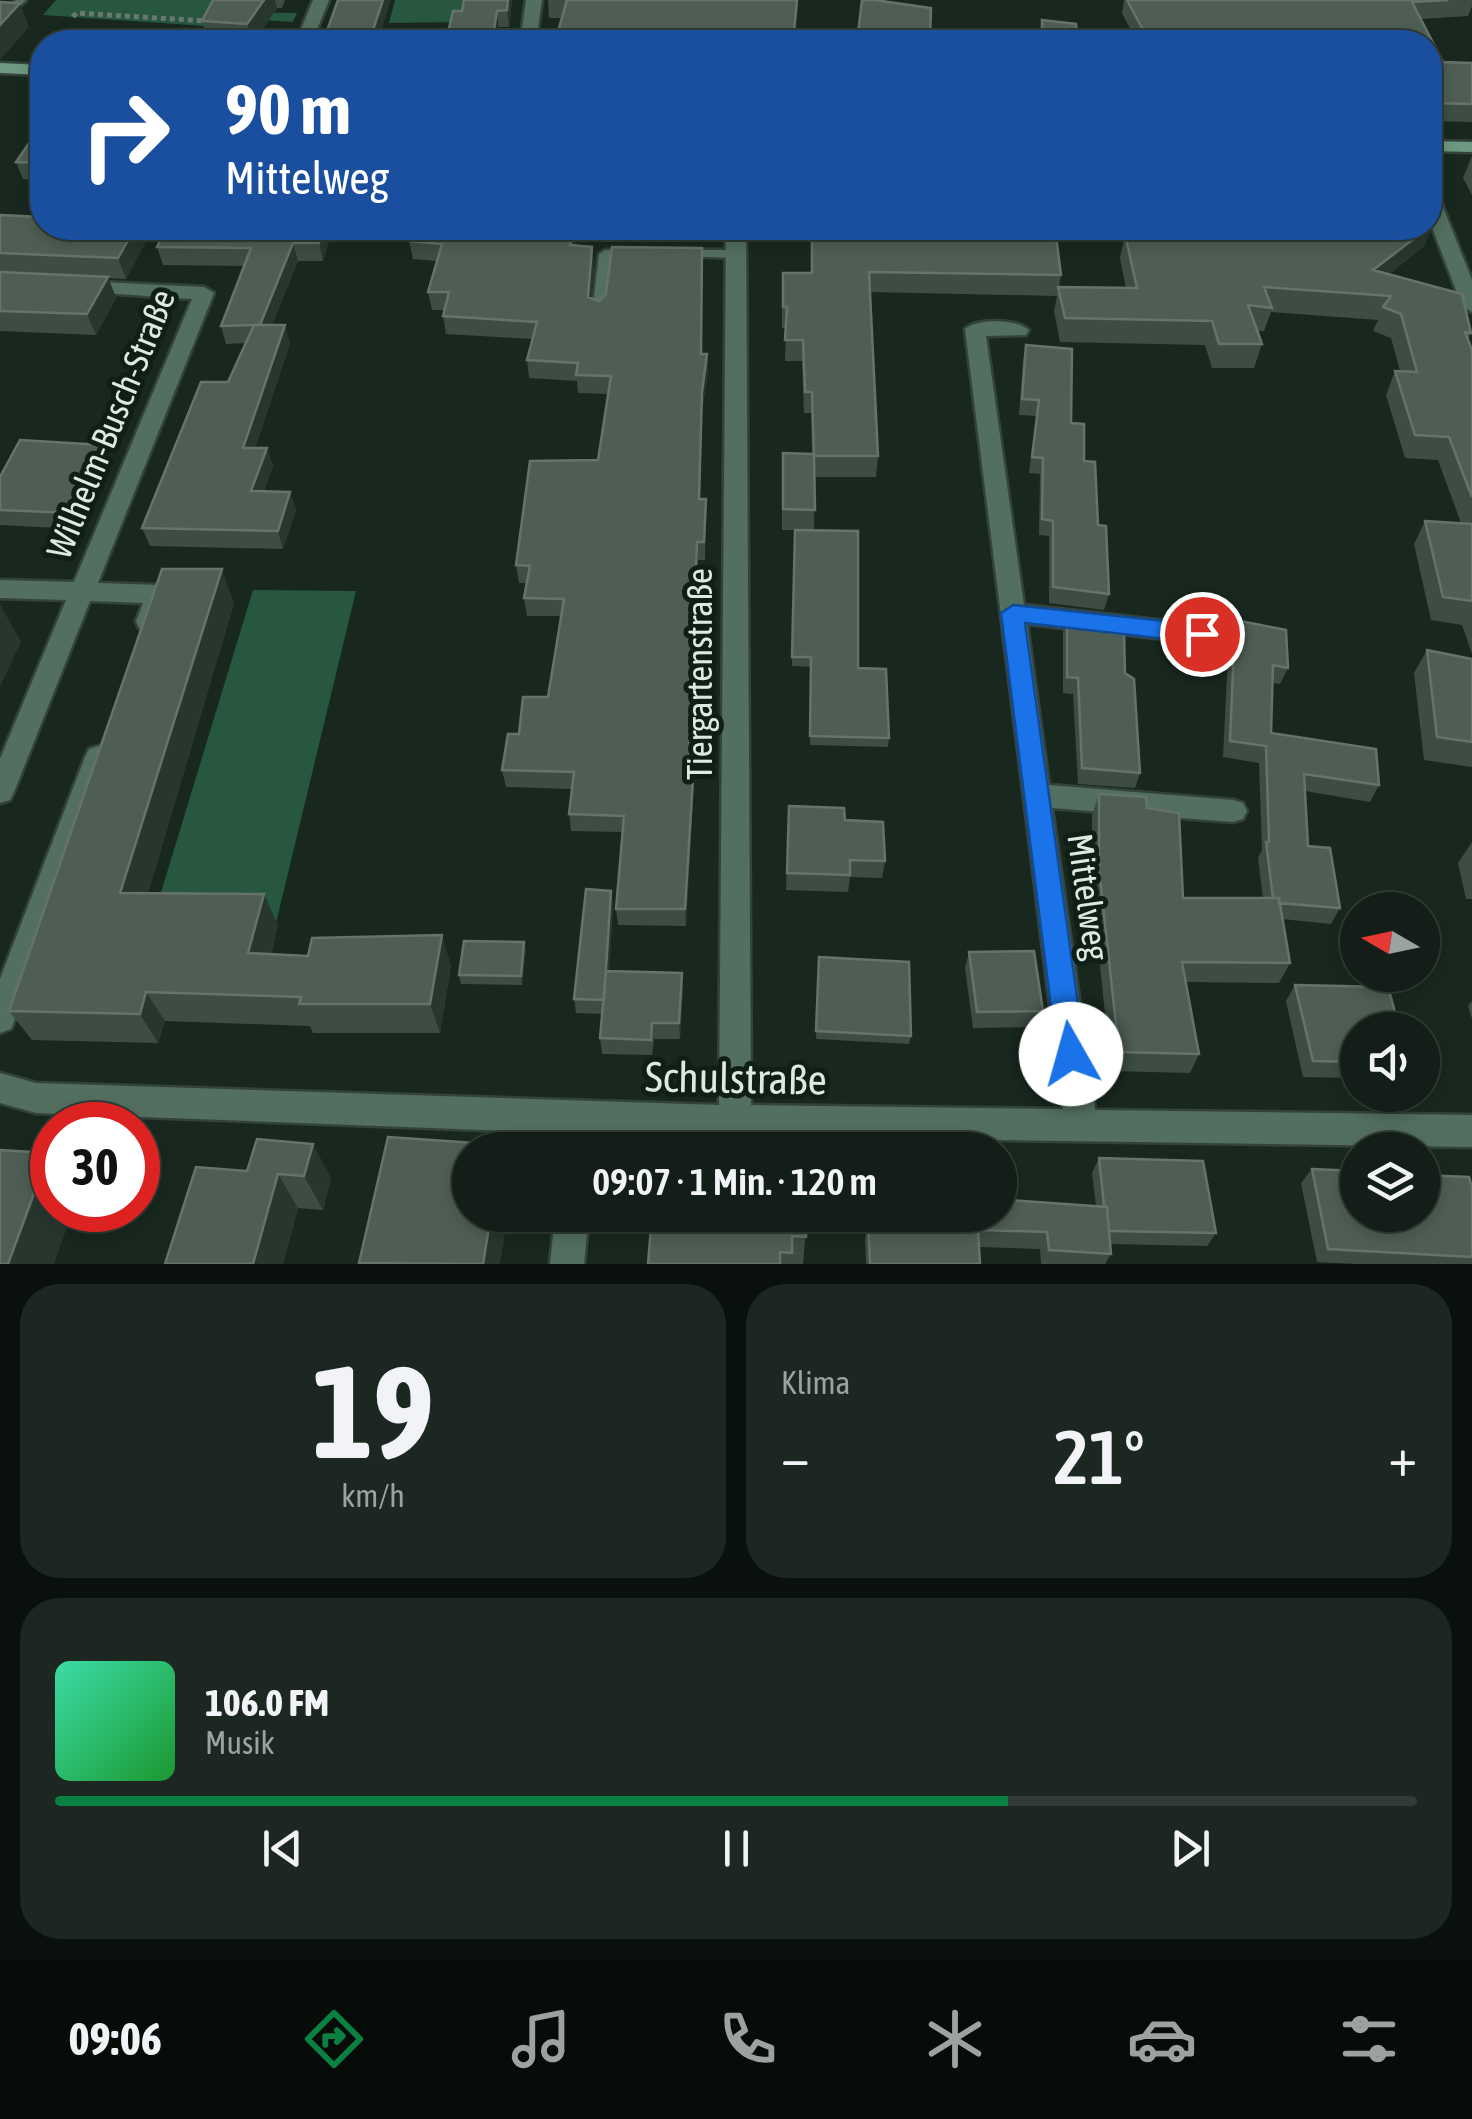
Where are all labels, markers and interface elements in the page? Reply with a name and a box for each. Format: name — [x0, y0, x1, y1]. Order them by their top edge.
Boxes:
text: 90 m — [225, 69, 351, 149]
icon: right — [60, 70, 190, 200]
text: Mittelweg — [225, 152, 389, 204]
street label: Wilhelm-Busch-Straße — [38, 283, 182, 564]
street label: Tiergartenstraße — [679, 568, 719, 780]
pin — [1160, 592, 1245, 677]
icon: arrive — [1175, 607, 1230, 662]
street label: Mittelweg — [1060, 831, 1118, 963]
north arrow — [1340, 892, 1440, 992]
map controls — [1340, 892, 1440, 1232]
position arrow — [1019, 1002, 1123, 1106]
button: sound — [1340, 1012, 1440, 1112]
street label: Schulstraße — [645, 1052, 827, 1104]
speed limit sign: 30 — [30, 1102, 160, 1232]
button: layers — [1340, 1132, 1440, 1232]
text: 09:07 · 1 Min. · 120 m — [592, 1160, 877, 1203]
text: 19 — [312, 1337, 434, 1486]
text: Klima — [781, 1364, 850, 1401]
text: 21° — [1053, 1414, 1145, 1500]
text: − — [781, 1425, 810, 1488]
text: + — [1388, 1425, 1417, 1488]
text: km/h — [341, 1477, 405, 1514]
text: 106.0 FM — [205, 1681, 329, 1724]
text: Musik — [205, 1724, 275, 1761]
icon: previous — [255, 1821, 310, 1876]
icon: pause — [709, 1821, 764, 1876]
icon: next — [1163, 1821, 1218, 1876]
icon: directions — [299, 2004, 369, 2074]
icon: music — [506, 2004, 576, 2074]
icon: phone — [713, 2004, 783, 2074]
icon: climate — [920, 2004, 990, 2074]
icon: car — [1127, 2004, 1197, 2074]
icon: filters — [1334, 2004, 1404, 2074]
text: 09:06 — [68, 2013, 162, 2065]

